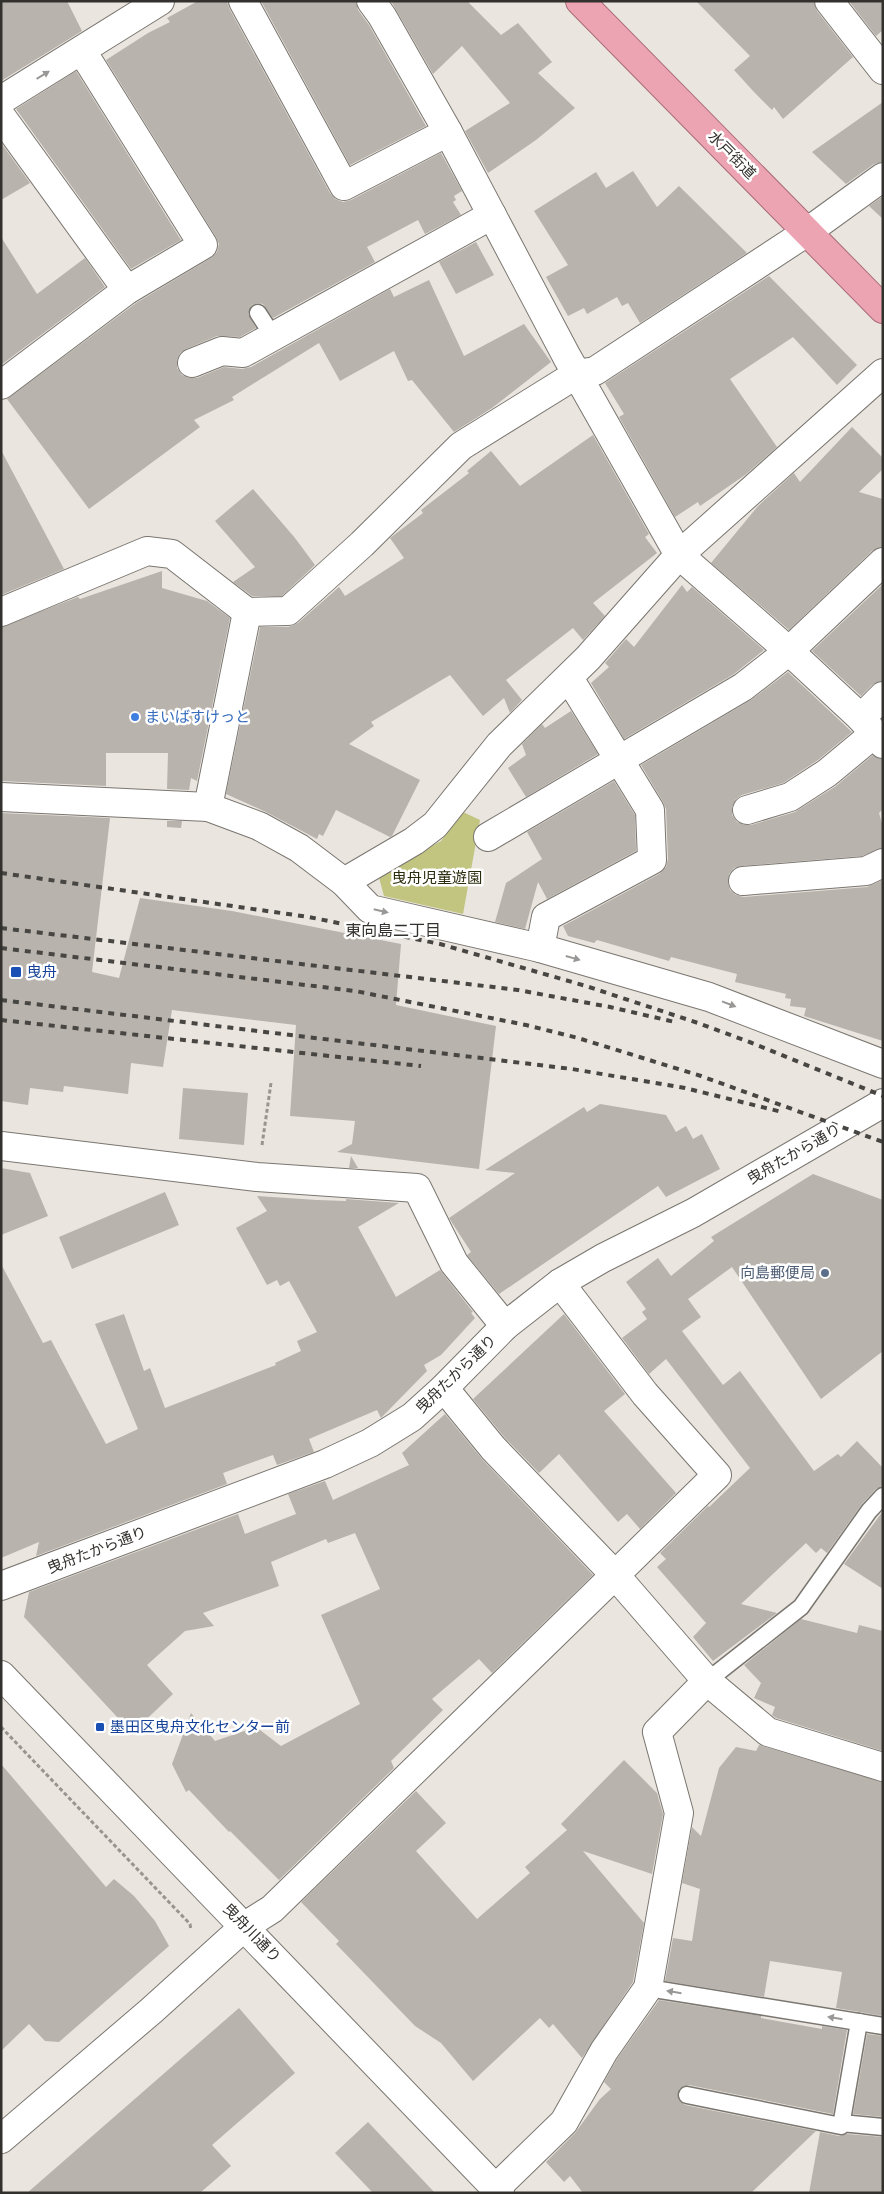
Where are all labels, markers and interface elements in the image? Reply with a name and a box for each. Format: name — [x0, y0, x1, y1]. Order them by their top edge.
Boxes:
one-way arrow — [36, 70, 49, 79]
street label: 水戸街道 — [704, 127, 760, 183]
place label: まいばすけっと — [145, 708, 250, 726]
marker: まいばすけっと — [129, 711, 141, 723]
park label: 曳舟児童遊園 — [392, 869, 482, 887]
one-way arrow — [374, 907, 389, 915]
district label: 東向島二丁目 — [345, 921, 441, 940]
one-way arrow — [566, 954, 581, 962]
place label: 曳舟 — [27, 963, 57, 981]
marker: 曳舟 — [9, 965, 23, 979]
one-way arrow — [722, 1000, 737, 1008]
street label: 曳舟たから通り — [744, 1120, 844, 1188]
place label: 向島郵便局 — [740, 1264, 815, 1282]
marker: 向島郵便局 — [819, 1267, 831, 1279]
street label: 曳舟たから通り — [412, 1331, 500, 1417]
street label: 曳舟たから通り — [45, 1523, 149, 1577]
place label: 墨田区曳舟文化センター前 — [110, 1718, 290, 1736]
marker: 墨田区曳舟文化センター前 — [94, 1721, 106, 1733]
street label: 曳舟川通り — [219, 1900, 285, 1966]
one-way arrow — [666, 1988, 682, 1996]
one-way arrow — [826, 2014, 842, 2022]

